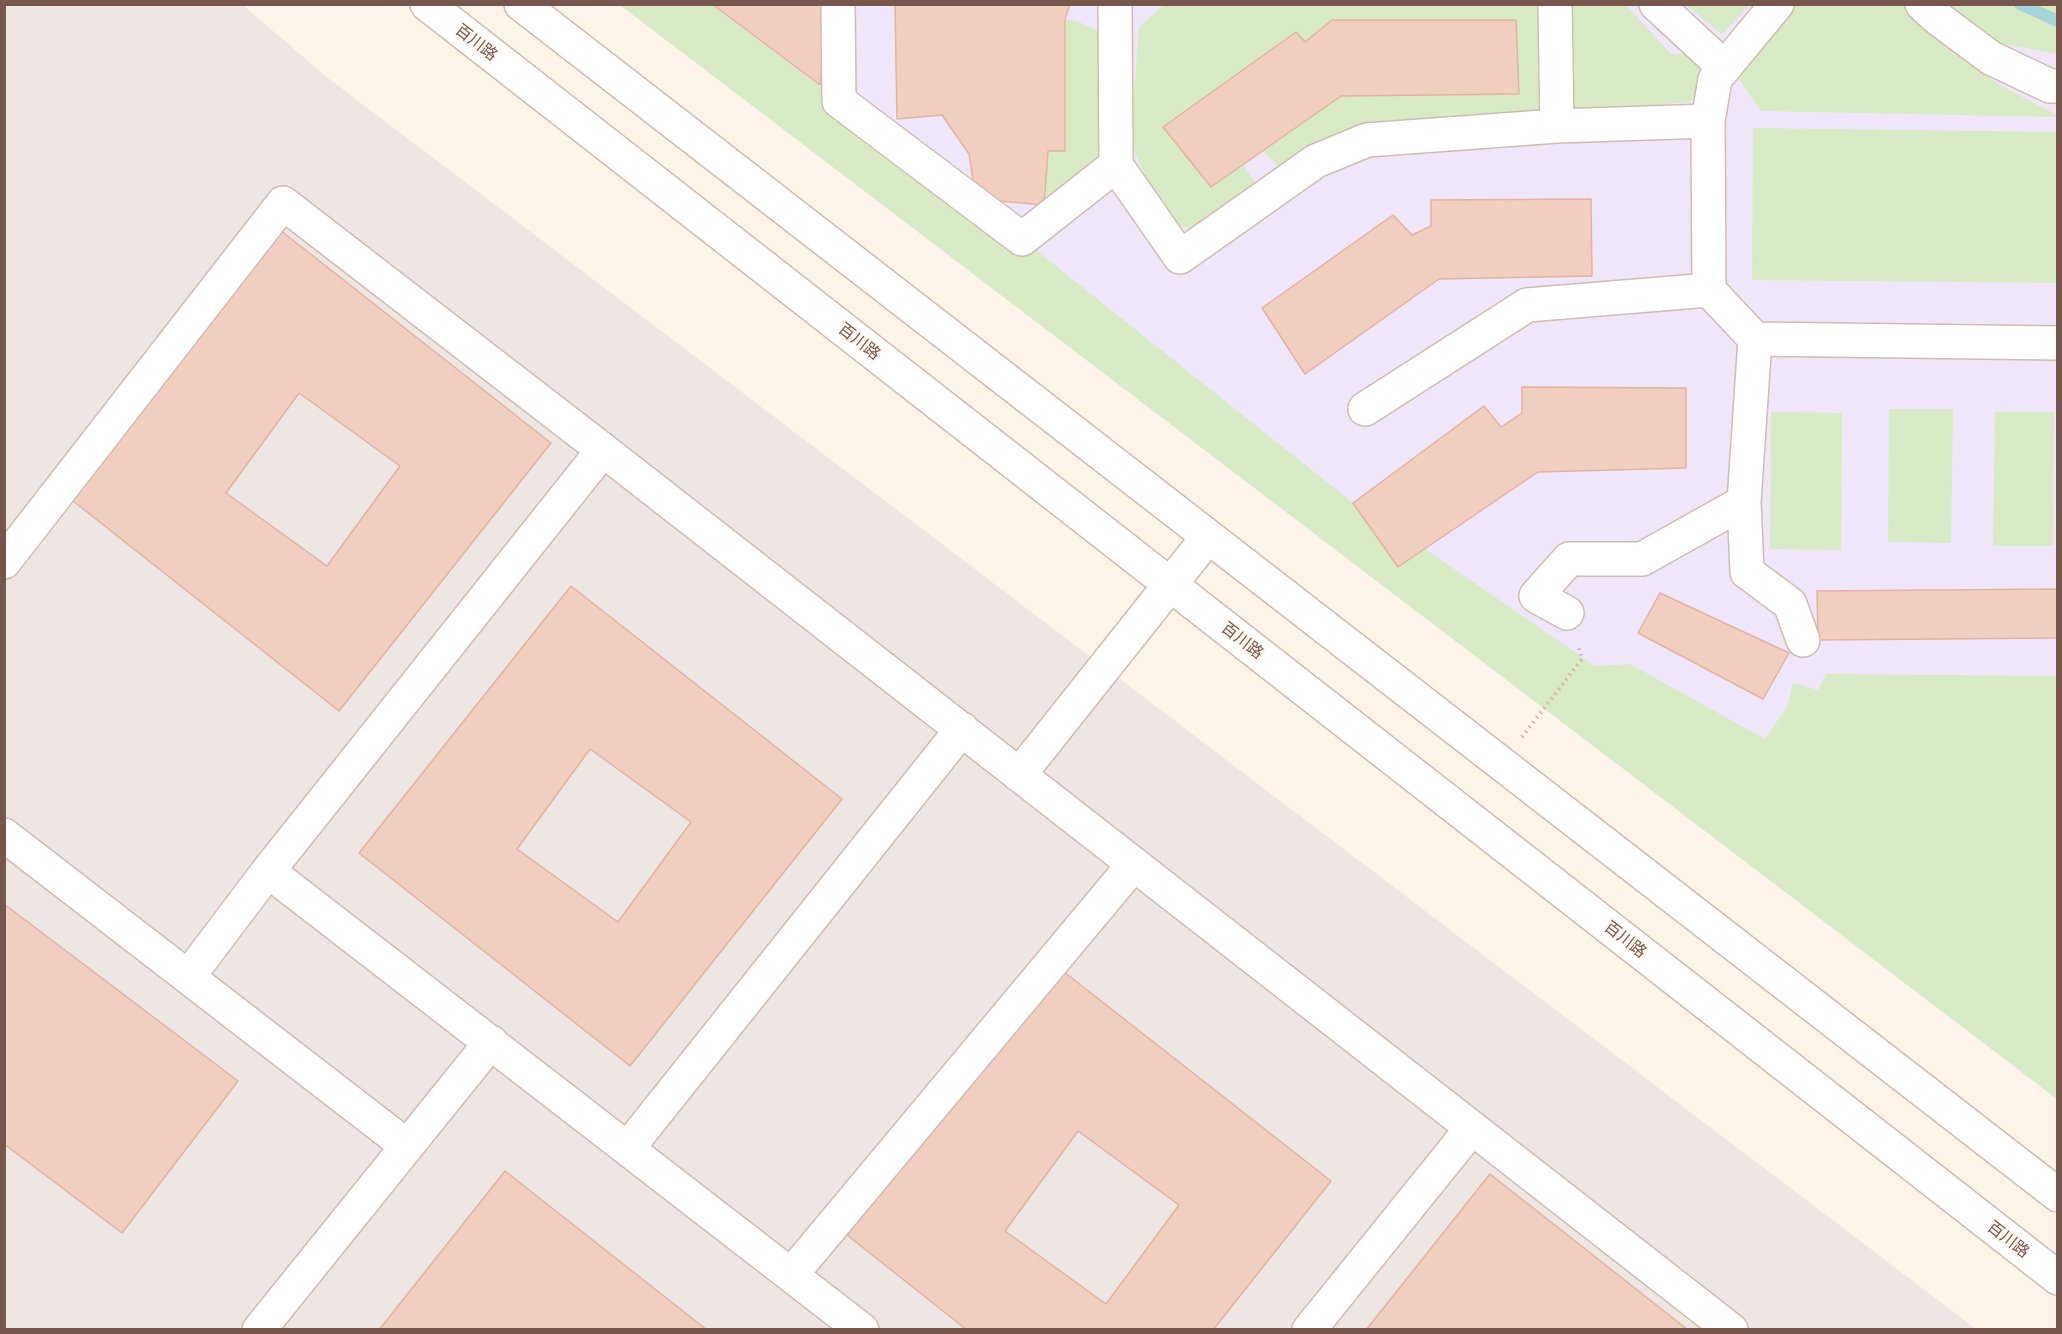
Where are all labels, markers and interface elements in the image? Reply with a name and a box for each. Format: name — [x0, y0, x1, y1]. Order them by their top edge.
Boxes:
street label: 百川路 — [451, 21, 501, 65]
street label: 百川路 — [834, 320, 884, 364]
street label: 百川路 — [1217, 619, 1267, 663]
street label: 百川路 — [1600, 918, 1650, 962]
street label: 百川路 — [1983, 1218, 2033, 1262]

